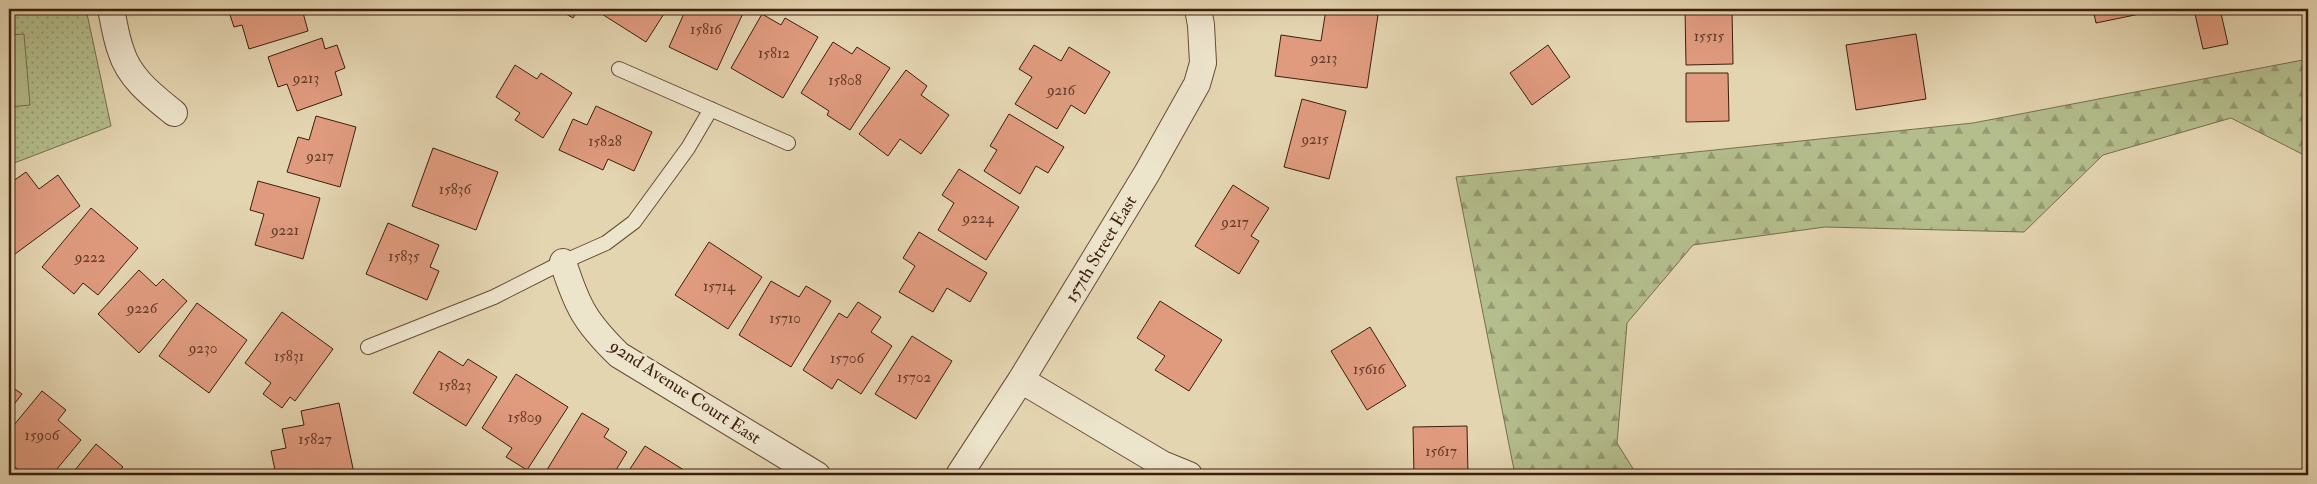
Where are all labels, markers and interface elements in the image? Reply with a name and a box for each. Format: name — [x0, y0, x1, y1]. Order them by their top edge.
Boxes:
house number: 15816 — [690, 20, 723, 39]
house number: 15515 — [1694, 27, 1725, 46]
house number: 15812 — [758, 44, 790, 63]
house number: 9213 — [1310, 49, 1337, 68]
house number: 9213 — [292, 69, 319, 88]
house number: 15808 — [828, 71, 862, 90]
house number: 9216 — [1046, 81, 1077, 100]
house number: 9215 — [1300, 130, 1329, 149]
house number: 15828 — [588, 132, 622, 151]
house number: 9217 — [305, 147, 334, 166]
house number: 15836 — [439, 180, 473, 199]
street label: 157th Street East — [1060, 191, 1142, 307]
house number: 9224 — [962, 209, 994, 228]
house number: 9217 — [1220, 213, 1249, 232]
house number: 9221 — [270, 221, 299, 240]
house number: 15835 — [388, 247, 420, 266]
house number: 9222 — [74, 248, 106, 267]
house number: 15714 — [703, 277, 736, 296]
house number: 9226 — [126, 299, 159, 318]
house number: 15710 — [769, 309, 801, 328]
street label: 92nd Avenue Court East — [603, 333, 765, 450]
house number: 9230 — [188, 339, 217, 358]
house number: 15831 — [274, 347, 304, 366]
house number: 15706 — [830, 349, 865, 368]
house number: 15616 — [1353, 360, 1387, 379]
house number: 15702 — [897, 368, 931, 387]
house number: 15823 — [439, 376, 471, 395]
house number: 15809 — [508, 408, 542, 427]
house number: 15906 — [25, 426, 61, 445]
house number: 15827 — [298, 430, 332, 449]
house number: 15617 — [1425, 442, 1457, 461]

